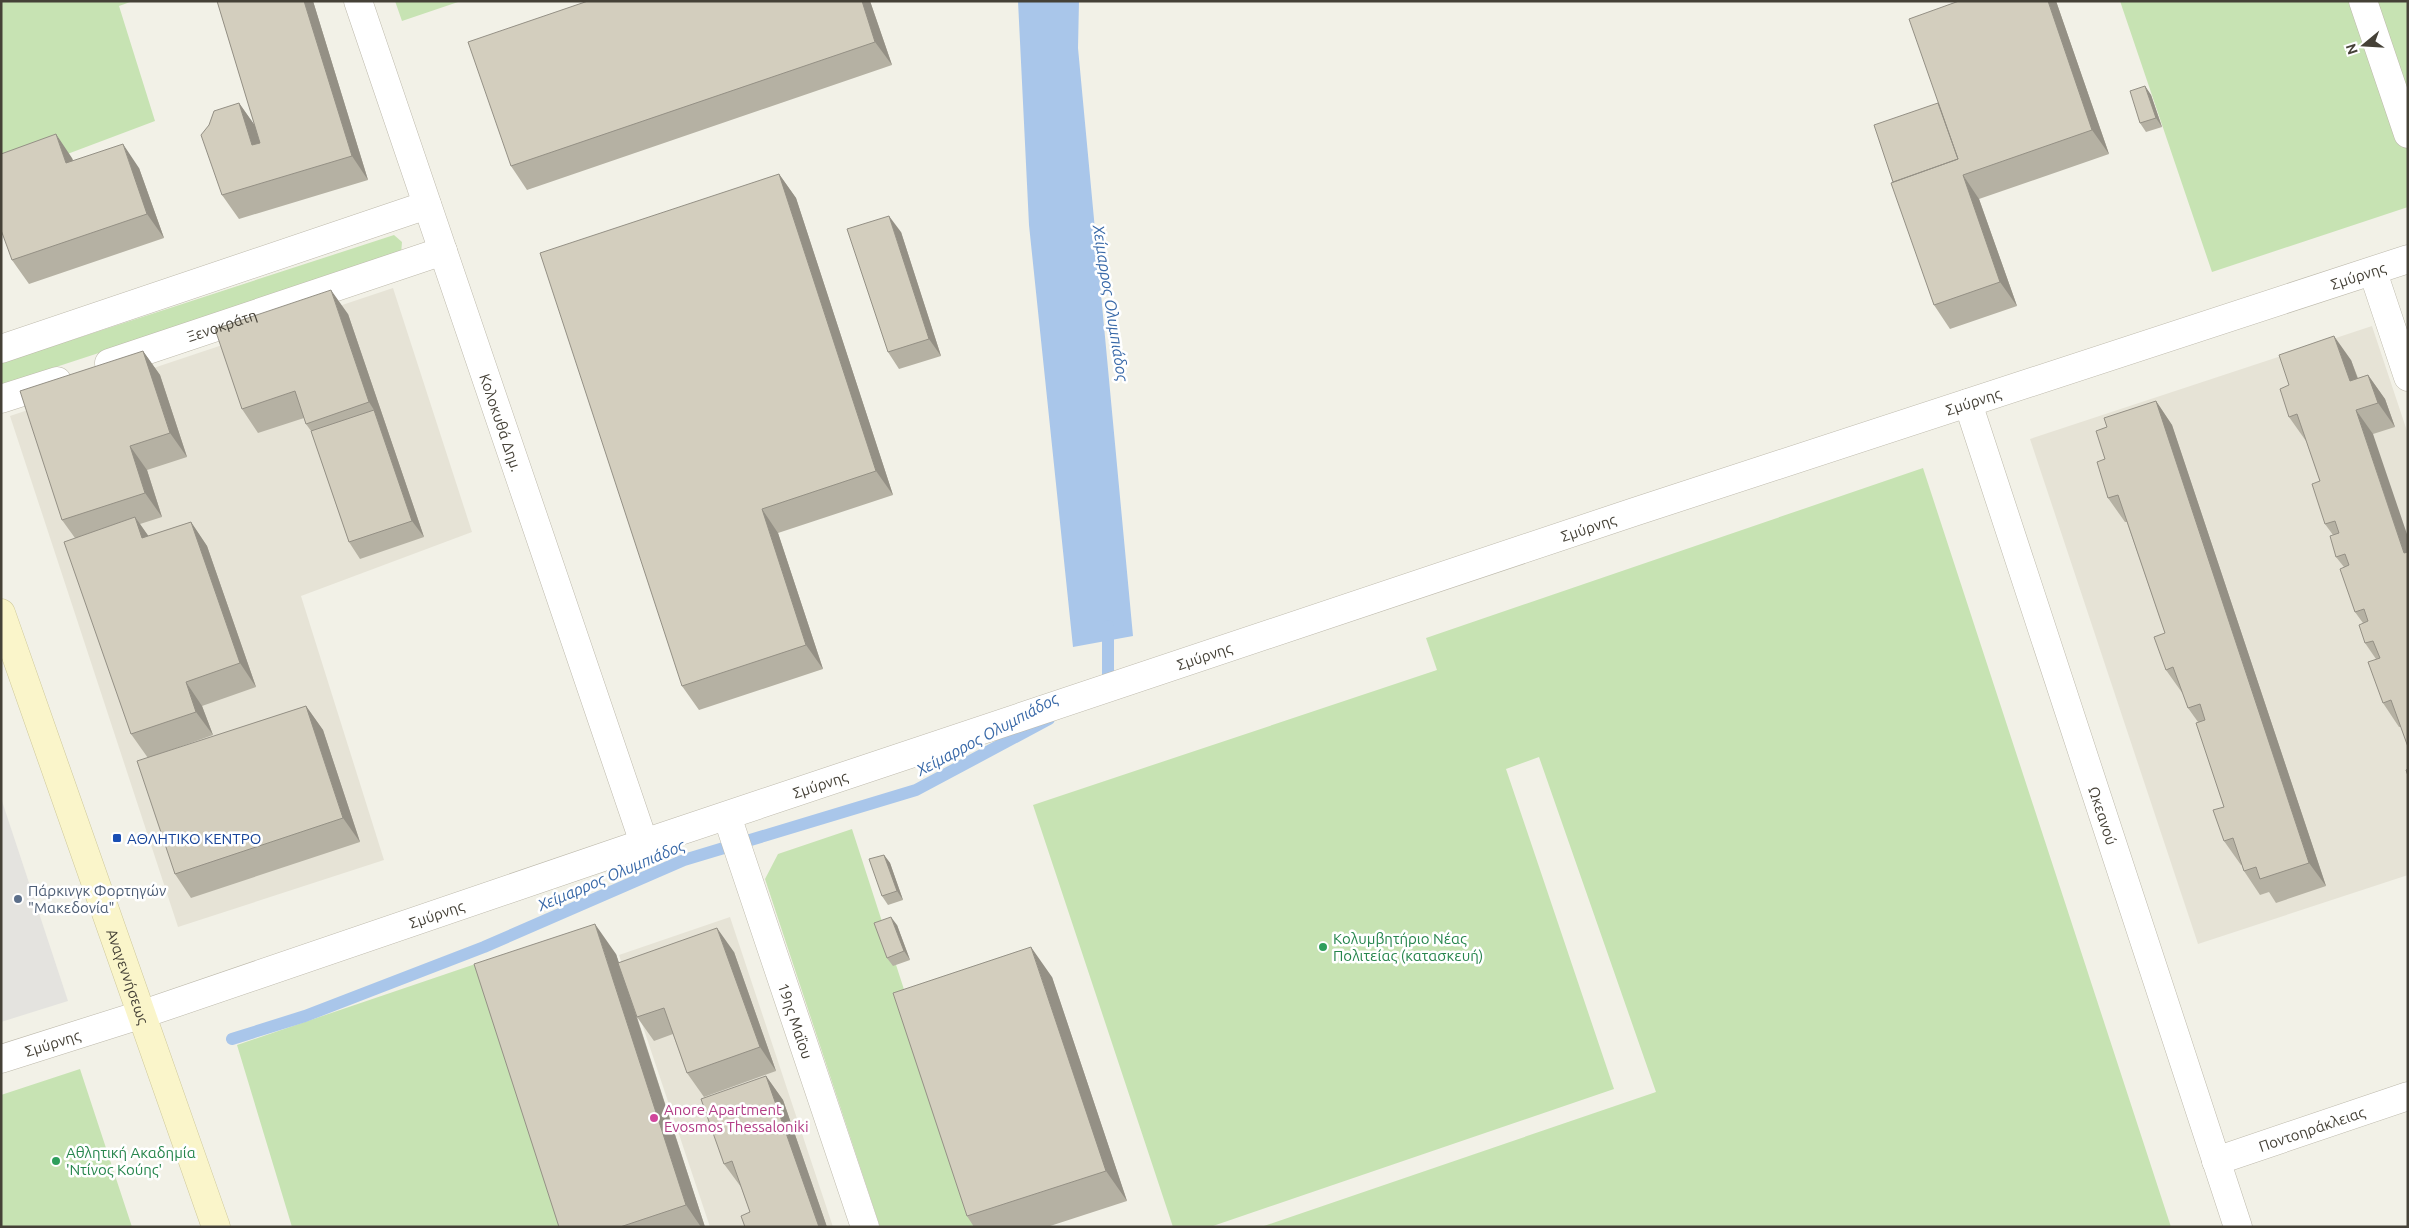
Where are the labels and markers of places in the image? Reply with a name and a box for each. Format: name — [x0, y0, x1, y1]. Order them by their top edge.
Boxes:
place label: ΑΘΛΗΤΙΚΟ ΚΕΝΤΡΟ — [127, 830, 261, 847]
marker: ΑΘΛΗΤΙΚΟ ΚΕΝΤΡΟ — [111, 832, 123, 844]
place label: Πάρκινγκ Φορτηγών "Μακεδονία" — [28, 882, 166, 916]
marker: Πάρκινγκ Φορτηγών "Μακεδονία" — [12, 893, 24, 905]
place label: Κολυμβητήριο Νέας Πολιτείας (κατασκευή) — [1333, 930, 1483, 964]
marker: Κολυμβητήριο Νέας Πολιτείας (κατασκευή) — [1317, 941, 1329, 953]
place label: Anore Apartment Evosmos Thessaloniki — [664, 1101, 809, 1135]
marker: Anore Apartment Evosmos Thessaloniki — [648, 1112, 660, 1124]
place label: Αθλητική Ακαδημία 'Ντίνος Κούης' — [66, 1144, 196, 1178]
marker: Αθλητική Ακαδημία 'Ντίνος Κούης' — [50, 1155, 62, 1167]

